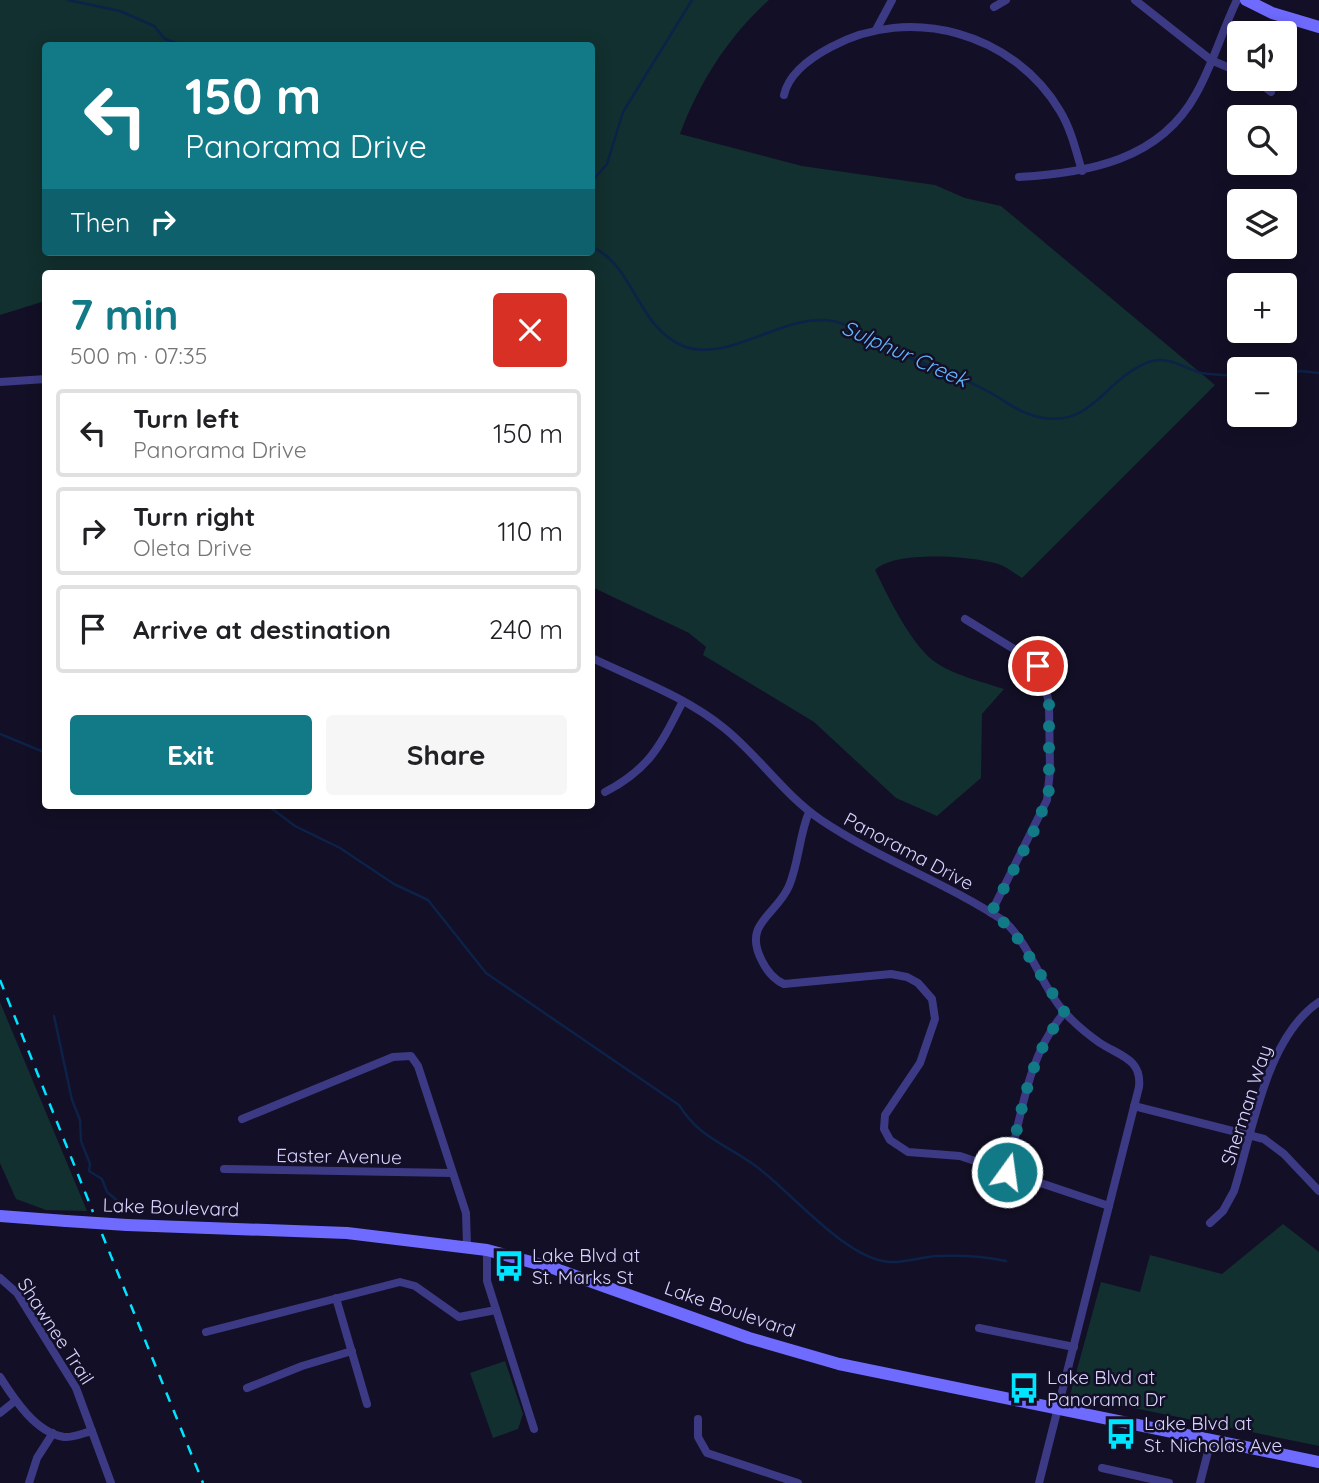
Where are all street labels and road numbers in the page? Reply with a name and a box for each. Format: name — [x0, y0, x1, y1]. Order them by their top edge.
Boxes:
street label: Panorama Drive — [840, 807, 978, 895]
street label: Sherman Way — [1215, 1042, 1277, 1168]
street label: Easter Avenue — [276, 1143, 402, 1169]
street label: Lake Boulevard — [102, 1193, 240, 1221]
street label: Shawnee Trail — [13, 1273, 99, 1389]
street label: Lake Boulevard — [661, 1275, 799, 1343]

